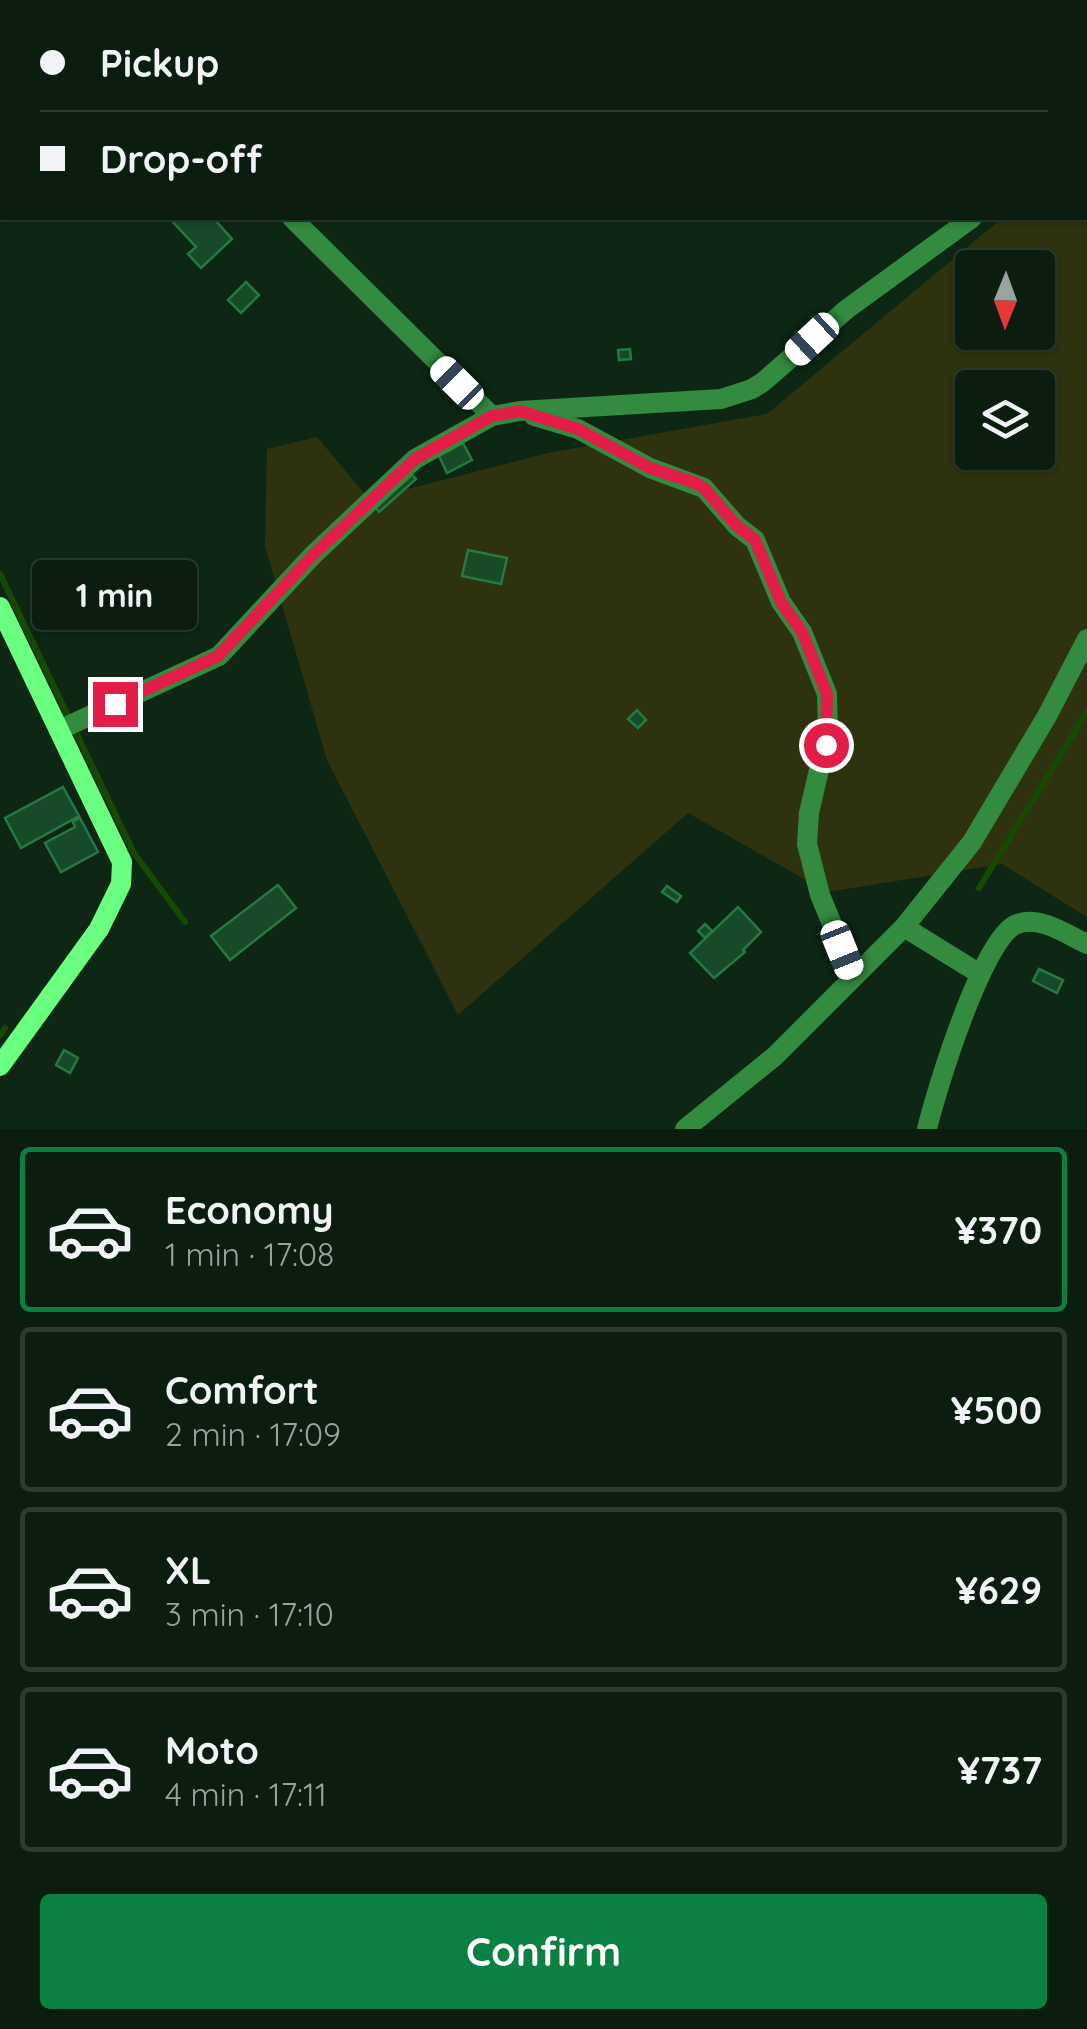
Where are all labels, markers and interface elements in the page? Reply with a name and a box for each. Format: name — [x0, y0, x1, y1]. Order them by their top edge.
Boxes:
text: Pickup — [100, 39, 219, 87]
text: Drop-off — [100, 135, 262, 183]
north arrow — [955, 250, 1055, 350]
map controls — [955, 250, 1055, 470]
car — [780, 308, 844, 370]
car — [425, 351, 489, 415]
button: layers — [955, 370, 1055, 470]
callout: 1 min — [32, 559, 198, 629]
text: 1 min — [76, 575, 153, 615]
route end — [93, 682, 138, 727]
route start — [804, 723, 849, 768]
car — [817, 917, 867, 983]
icon: car — [45, 1185, 135, 1275]
text: Economy — [165, 1186, 334, 1234]
text: ¥370 — [955, 1206, 1042, 1254]
text: 1 min · 17:08 — [165, 1234, 334, 1274]
icon: car — [45, 1365, 135, 1455]
text: Comfort — [165, 1366, 319, 1414]
text: ¥500 — [951, 1386, 1042, 1434]
text: 2 min · 17:09 — [165, 1414, 341, 1454]
icon: car — [45, 1545, 135, 1635]
text: XL — [165, 1546, 211, 1594]
text: ¥629 — [955, 1566, 1042, 1614]
text: 3 min · 17:10 — [165, 1594, 334, 1634]
icon: car — [45, 1725, 135, 1815]
text: Moto — [165, 1726, 259, 1774]
text: ¥737 — [957, 1746, 1042, 1794]
text: 4 min · 17:11 — [165, 1774, 327, 1814]
button: Confirm — [40, 1894, 1047, 2009]

